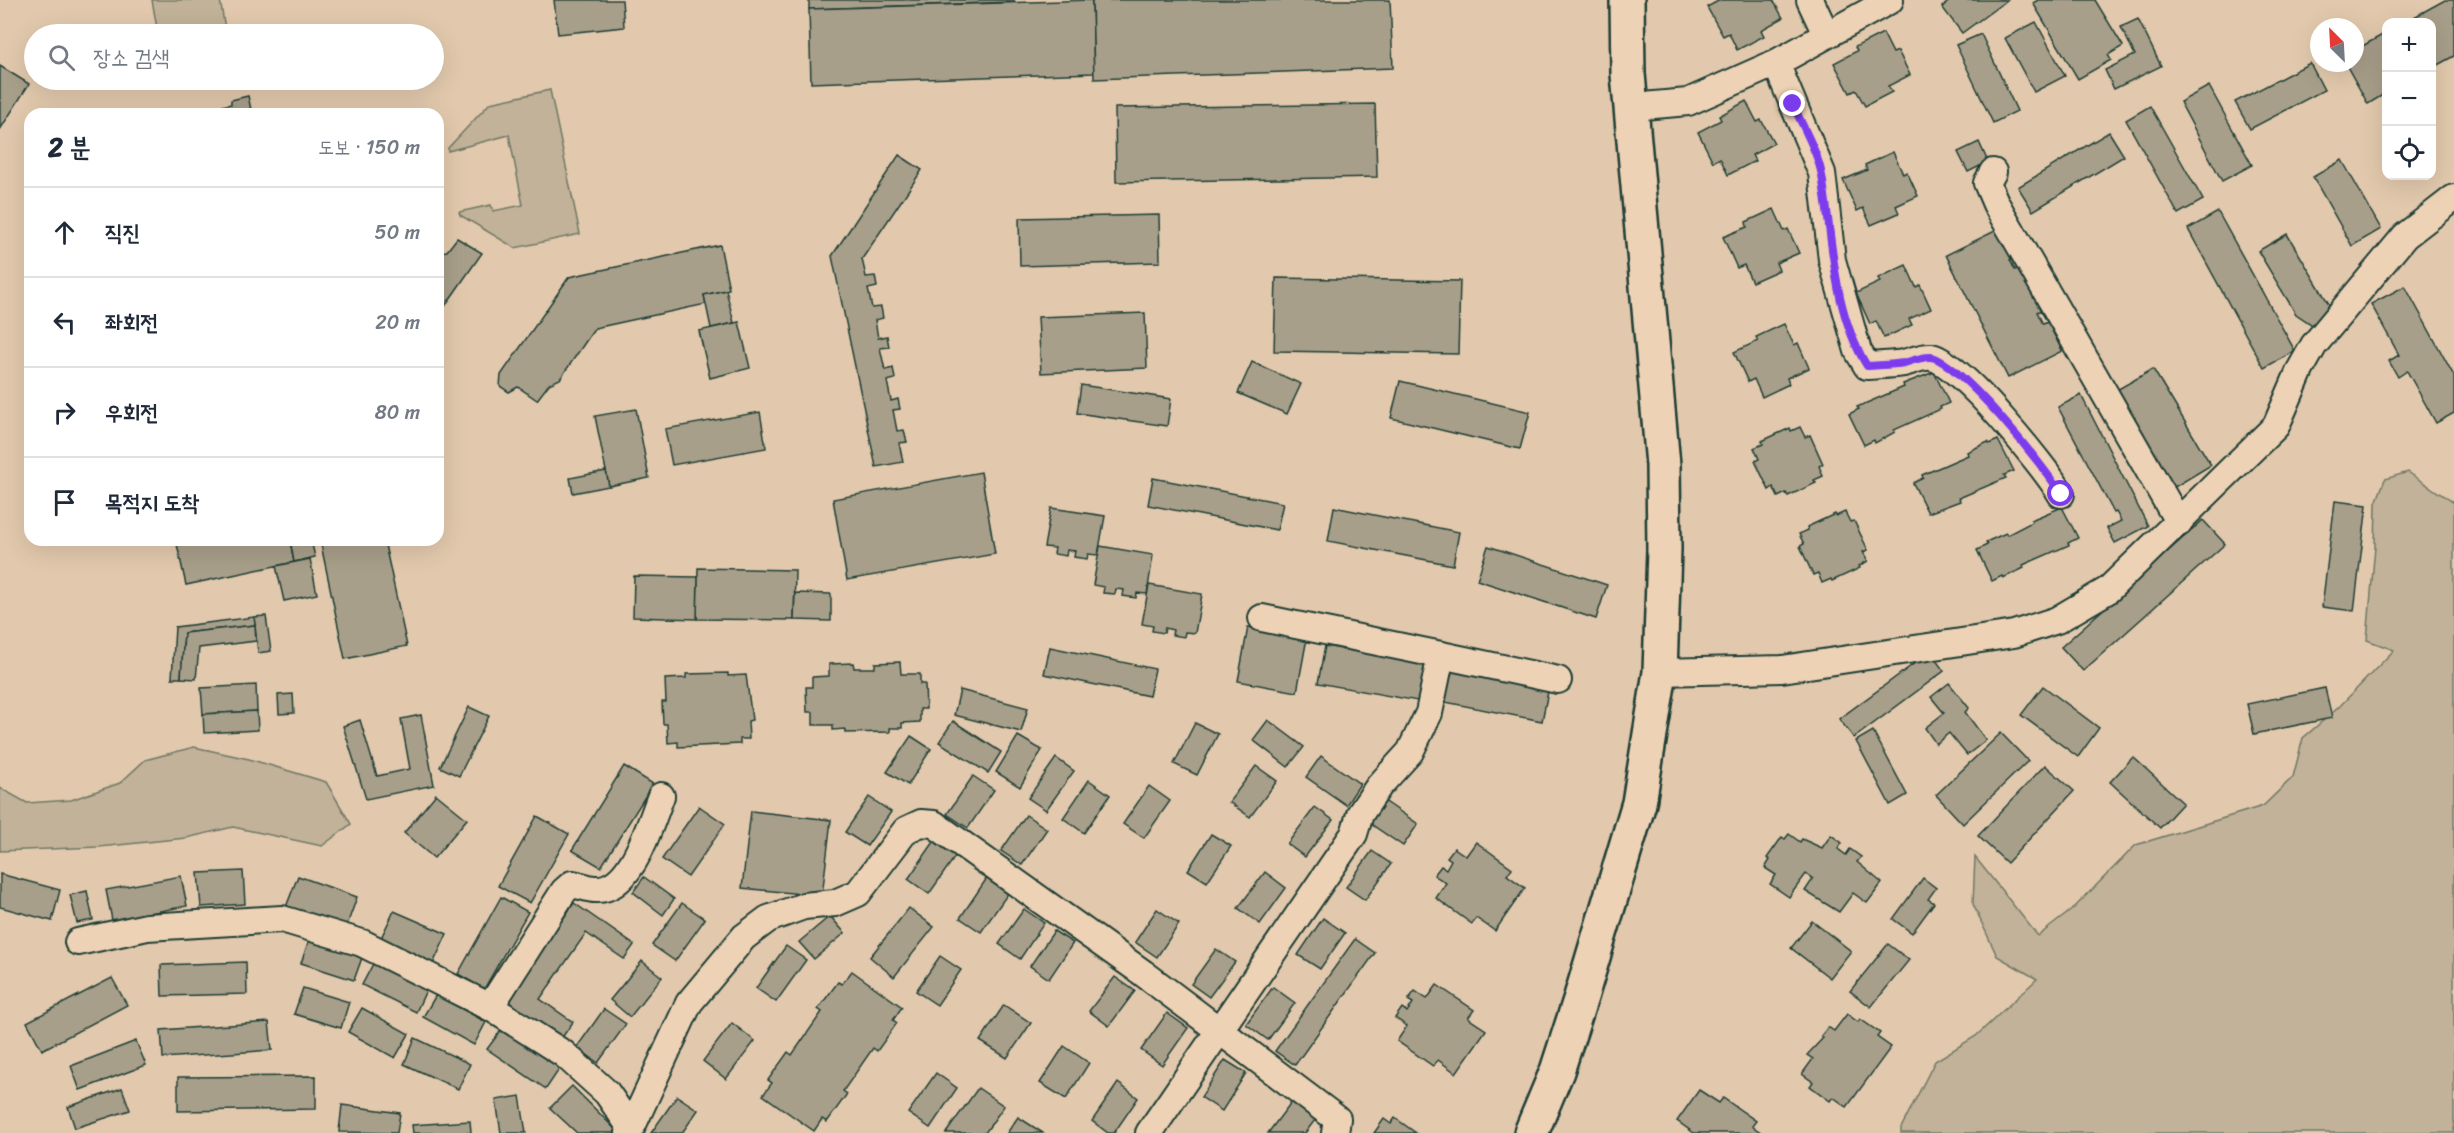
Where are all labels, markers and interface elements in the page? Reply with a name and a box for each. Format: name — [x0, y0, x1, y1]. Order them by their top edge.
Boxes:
north arrow — [2310, 18, 2364, 72]
map controls — [2382, 18, 2436, 180]
button: + — [2382, 18, 2436, 72]
search box — [24, 24, 444, 90]
text: 장소 검색 — [93, 38, 170, 77]
icon: search — [45, 41, 78, 74]
button: − — [2382, 72, 2436, 126]
route end — [1779, 90, 1805, 116]
text: 2 분 — [48, 124, 91, 170]
button: locate — [2382, 126, 2436, 180]
text: 도보 · 150 m — [318, 130, 420, 165]
text: 직진 — [105, 213, 140, 252]
text: 50 m — [375, 215, 420, 250]
icon: ahead — [48, 216, 81, 249]
text: 좌회전 — [105, 303, 158, 342]
text: 20 m — [375, 305, 420, 340]
icon: left — [48, 306, 81, 339]
text: 우회전 — [105, 393, 158, 432]
text: 80 m — [375, 395, 420, 430]
icon: right — [48, 396, 81, 429]
route start — [2047, 480, 2073, 506]
text: 목적지 도착 — [105, 483, 199, 522]
icon: arrive — [48, 486, 81, 519]

